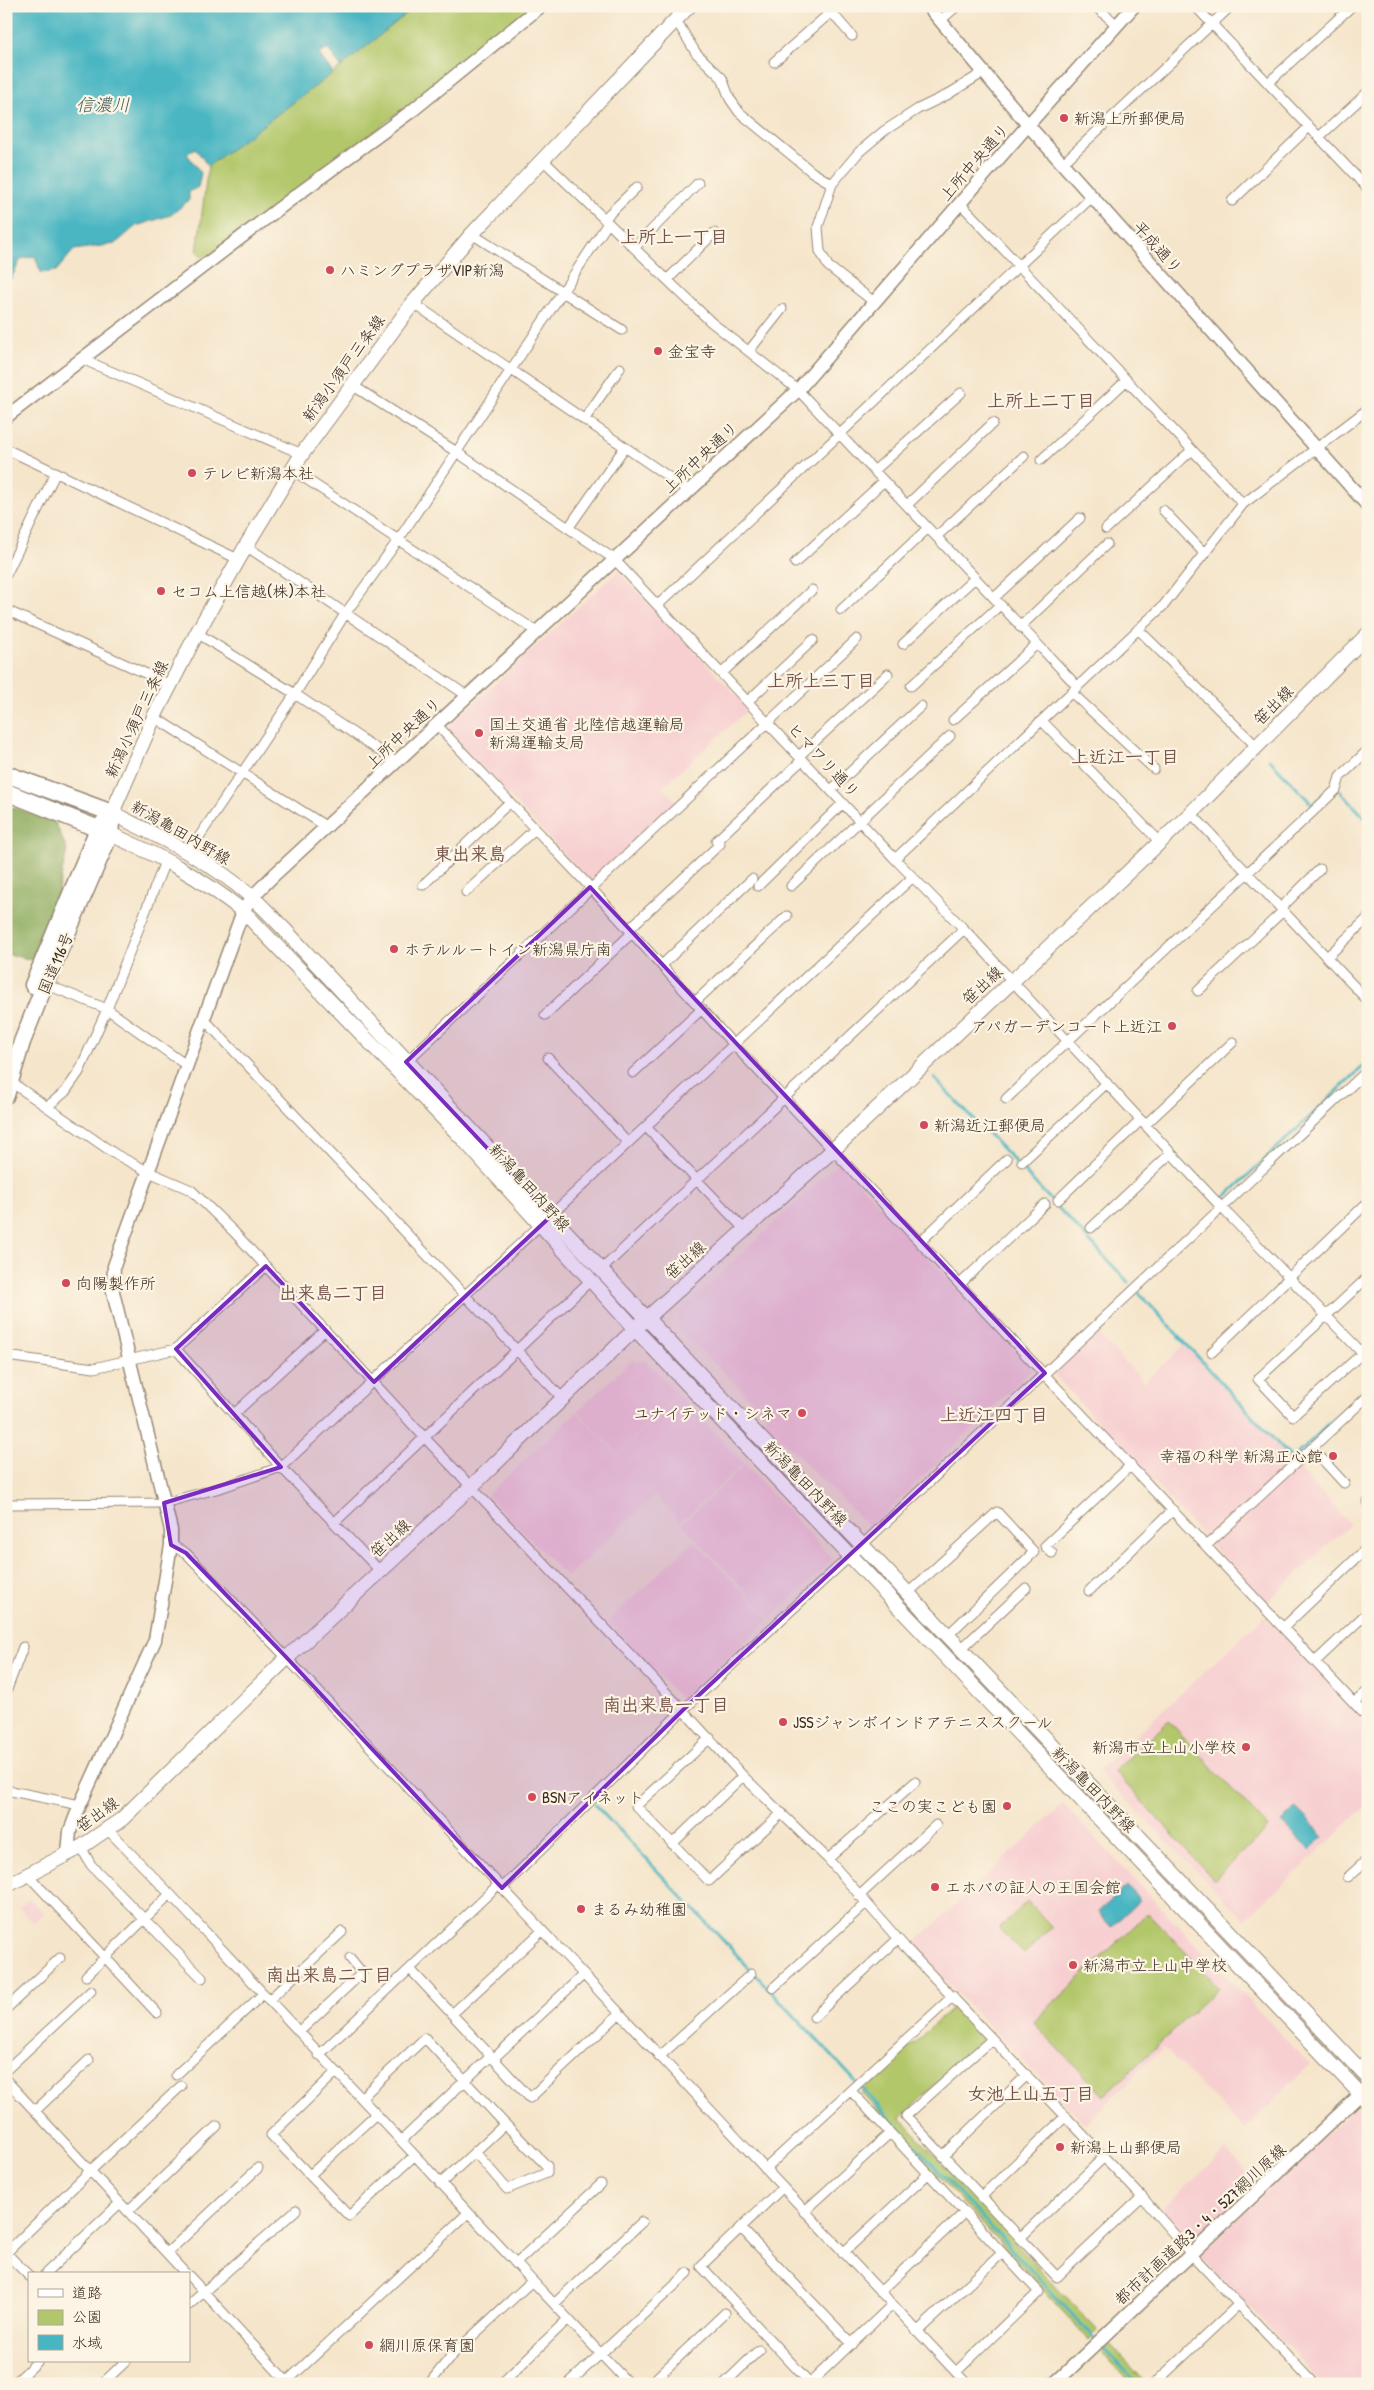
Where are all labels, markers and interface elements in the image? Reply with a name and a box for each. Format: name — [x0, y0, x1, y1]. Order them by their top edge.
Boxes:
water label: 信濃川 — [76, 92, 130, 117]
place label: 新潟上所郵便局 — [1074, 107, 1186, 129]
marker: 新潟上所郵便局 — [1058, 112, 1070, 124]
street label: 上所中央通り — [934, 119, 1014, 205]
street label: 平成通り — [1128, 216, 1188, 278]
district label: 上所上一丁目 — [620, 224, 728, 249]
place label: ハミングプラザVIP新潟 — [340, 259, 504, 281]
marker: ハミングプラザVIP新潟 — [324, 264, 336, 276]
street label: 新潟小須戸三条線 — [296, 310, 390, 426]
place label: 金宝寺 — [668, 340, 716, 362]
marker: 金宝寺 — [652, 345, 664, 357]
district label: 上所上二丁目 — [987, 388, 1095, 413]
street label: 上所中央通り — [657, 416, 743, 498]
place label: テレビ新潟本社 — [202, 462, 314, 484]
marker: テレビ新潟本社 — [186, 467, 198, 479]
place label: セコム上信越(株)本社 — [171, 580, 326, 602]
marker: セコム上信越(株)本社 — [155, 585, 167, 597]
street label: 新潟小須戸三条線 — [99, 656, 173, 782]
district label: 上所上三丁目 — [767, 668, 875, 693]
street label: 笹出線 — [1248, 680, 1298, 730]
street label: 上所中央通り — [360, 692, 446, 774]
place label: 国土交通省 北陸信越運輸局 新潟運輸支局 — [489, 713, 685, 753]
street label: ヒマワリ通り — [783, 717, 865, 803]
marker: 国土交通省 北陸信越運輸局 新潟運輸支局 — [473, 727, 485, 739]
district label: 上近江一丁目 — [1071, 744, 1179, 769]
street label: 新潟亀田内野線 — [127, 794, 235, 870]
district label: 東出来島 — [434, 841, 506, 866]
street label: 国道116号 — [32, 928, 78, 998]
place label: ホテルルートイン新潟県庁南 — [404, 938, 612, 960]
marker: ホテルルートイン新潟県庁南 — [388, 943, 400, 955]
street label: 笹出線 — [957, 961, 1007, 1009]
place label: アパガーデンコート上近江 — [971, 1015, 1162, 1037]
marker: アパガーデンコート上近江 — [1166, 1020, 1178, 1032]
place label: 新潟近江郵便局 — [934, 1114, 1046, 1136]
marker: 新潟近江郵便局 — [918, 1119, 930, 1131]
street label: 新潟亀田内野線 — [484, 1138, 576, 1236]
street label: 笹出線 — [660, 1236, 710, 1284]
place label: 向陽製作所 — [76, 1272, 156, 1294]
marker: 向陽製作所 — [60, 1277, 72, 1289]
district label: 出来島二丁目 — [279, 1280, 387, 1305]
place label: ユナイテッド・シネマ — [633, 1402, 792, 1424]
district label: 上近江四丁目 — [940, 1402, 1048, 1427]
marker: ユナイテッド・シネマ — [796, 1407, 808, 1419]
street label: 新潟亀田内野線 — [759, 1435, 853, 1531]
place label: 幸福の科学 新潟正心館 — [1159, 1445, 1323, 1467]
marker: 幸福の科学 新潟正心館 — [1327, 1450, 1339, 1462]
street label: 笹出線 — [365, 1514, 415, 1562]
district label: 南出来島一丁目 — [603, 1692, 729, 1717]
place label: JSSジャンボインドアテニススクール — [793, 1711, 1053, 1733]
marker: JSSジャンボインドアテニススクール — [777, 1716, 789, 1728]
place label: 新潟市立上山小学校 — [1092, 1736, 1236, 1758]
street label: 新潟亀田内野線 — [1047, 1741, 1141, 1837]
marker: 新潟市立上山小学校 — [1240, 1741, 1252, 1753]
place label: BSNアイネット — [542, 1786, 644, 1808]
street label: 笹出線 — [71, 1791, 123, 1837]
marker: BSNアイネット — [526, 1791, 538, 1803]
place label: ここの実こども園 — [869, 1795, 997, 1817]
marker: ここの実こども園 — [1001, 1800, 1013, 1812]
place label: エホバの証人の王国会館 — [945, 1876, 1121, 1898]
marker: エホバの証人の王国会館 — [929, 1881, 941, 1893]
place label: まるみ幼稚園 — [591, 1898, 687, 1920]
marker: まるみ幼稚園 — [575, 1903, 587, 1915]
place label: 新潟市立上山中学校 — [1083, 1954, 1227, 1976]
marker: 新潟市立上山中学校 — [1067, 1959, 1079, 1971]
district label: 南出来島二丁目 — [266, 1962, 392, 1987]
district label: 女池上山五丁目 — [968, 2081, 1094, 2106]
place label: 新潟上山郵便局 — [1070, 2136, 1182, 2158]
street label: 都市計画道路3・4・527網川原線 — [1109, 2138, 1291, 2310]
marker: 新潟上山郵便局 — [1054, 2141, 1066, 2153]
legend — [28, 2272, 190, 2362]
text: 道路 — [72, 2282, 102, 2303]
text: 公園 — [72, 2306, 102, 2327]
text: 水域 — [72, 2332, 102, 2353]
place label: 網川原保育園 — [379, 2334, 475, 2356]
marker: 網川原保育園 — [363, 2339, 375, 2351]

